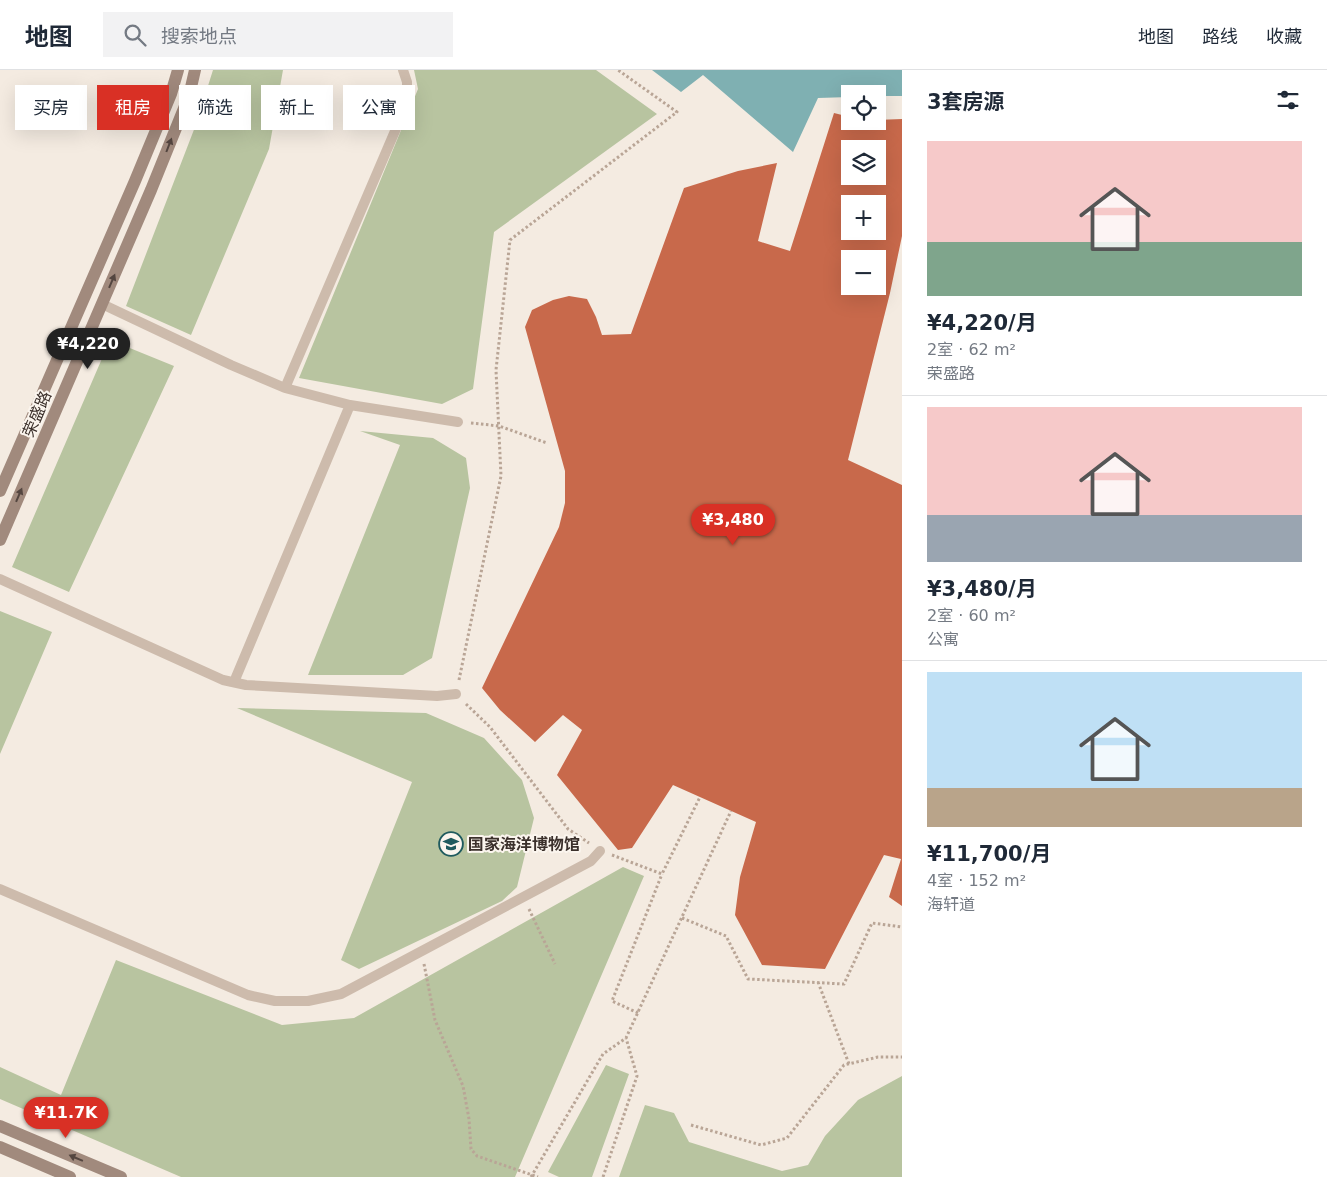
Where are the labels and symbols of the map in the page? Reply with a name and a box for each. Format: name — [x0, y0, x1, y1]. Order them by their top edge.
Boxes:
one-way arrow — [165, 137, 173, 152]
one-way arrow — [108, 274, 116, 288]
pin: ¥4,220 — [47, 328, 129, 370]
street label: 荣盛路 — [19, 388, 55, 440]
one-way arrow — [16, 488, 24, 502]
pin: ¥3,480 — [692, 504, 774, 546]
school or university icon: 国家海洋博物馆 — [438, 831, 464, 857]
place label: 国家海洋博物馆 — [468, 835, 580, 854]
pin: ¥11.7K — [25, 1096, 107, 1139]
one-way arrow — [68, 1154, 83, 1162]

